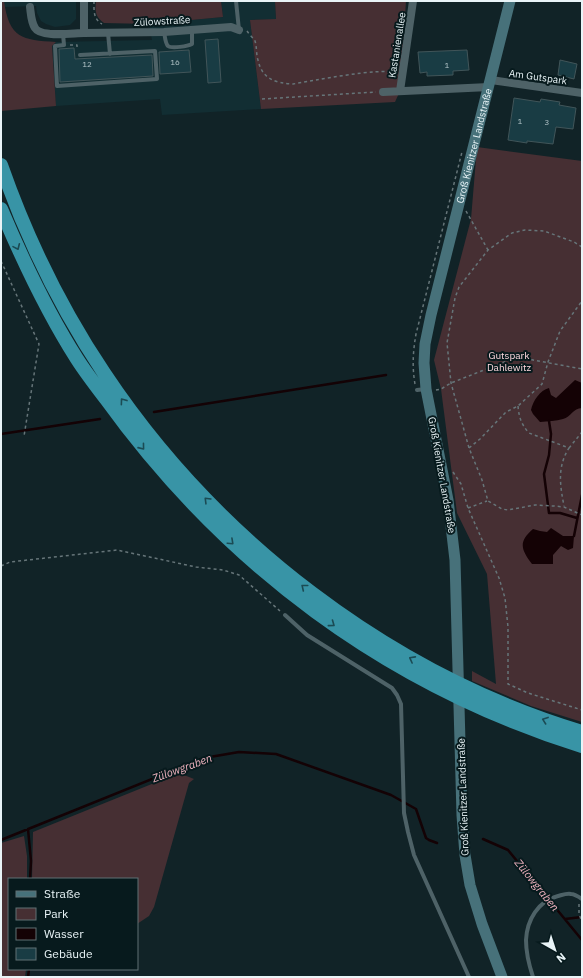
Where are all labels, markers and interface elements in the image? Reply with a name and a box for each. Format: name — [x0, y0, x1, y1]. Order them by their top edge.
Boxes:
street label: Kastanienallee — [385, 11, 409, 79]
street label: Zülowstraße — [133, 13, 191, 29]
house number: 16 — [170, 57, 180, 67]
house number: 12 — [82, 59, 92, 69]
house number: 1 — [445, 60, 450, 70]
street label: Am Gutspark — [508, 66, 569, 88]
street label: Groß Kienitzer Landstraße — [453, 86, 494, 204]
house number: 1 — [518, 116, 523, 126]
house number: 3 — [545, 117, 550, 127]
one-way arrow — [12, 242, 20, 250]
park label: Gutspark Dahlewitz — [487, 349, 531, 374]
one-way arrow — [120, 398, 128, 405]
street label: Groß Kienitzer Landstraße — [425, 416, 459, 535]
one-way arrow — [138, 442, 145, 450]
one-way arrow — [204, 497, 212, 505]
one-way arrow — [226, 537, 234, 545]
one-way arrow — [301, 584, 309, 591]
one-way arrow — [328, 619, 335, 627]
one-way arrow — [409, 656, 416, 663]
one-way arrow — [542, 716, 549, 724]
street label: Groß Kienitzer Landstraße — [454, 737, 472, 856]
water label: Zülowgraben — [149, 751, 214, 786]
water label: Zülowgraben — [511, 855, 562, 914]
legend — [8, 878, 138, 970]
text: Straße — [44, 886, 81, 901]
text: Park — [44, 906, 69, 921]
text: Wasser — [44, 926, 84, 941]
north arrow — [535, 930, 575, 970]
text: Gebäude — [44, 946, 93, 961]
text: N — [554, 950, 569, 966]

